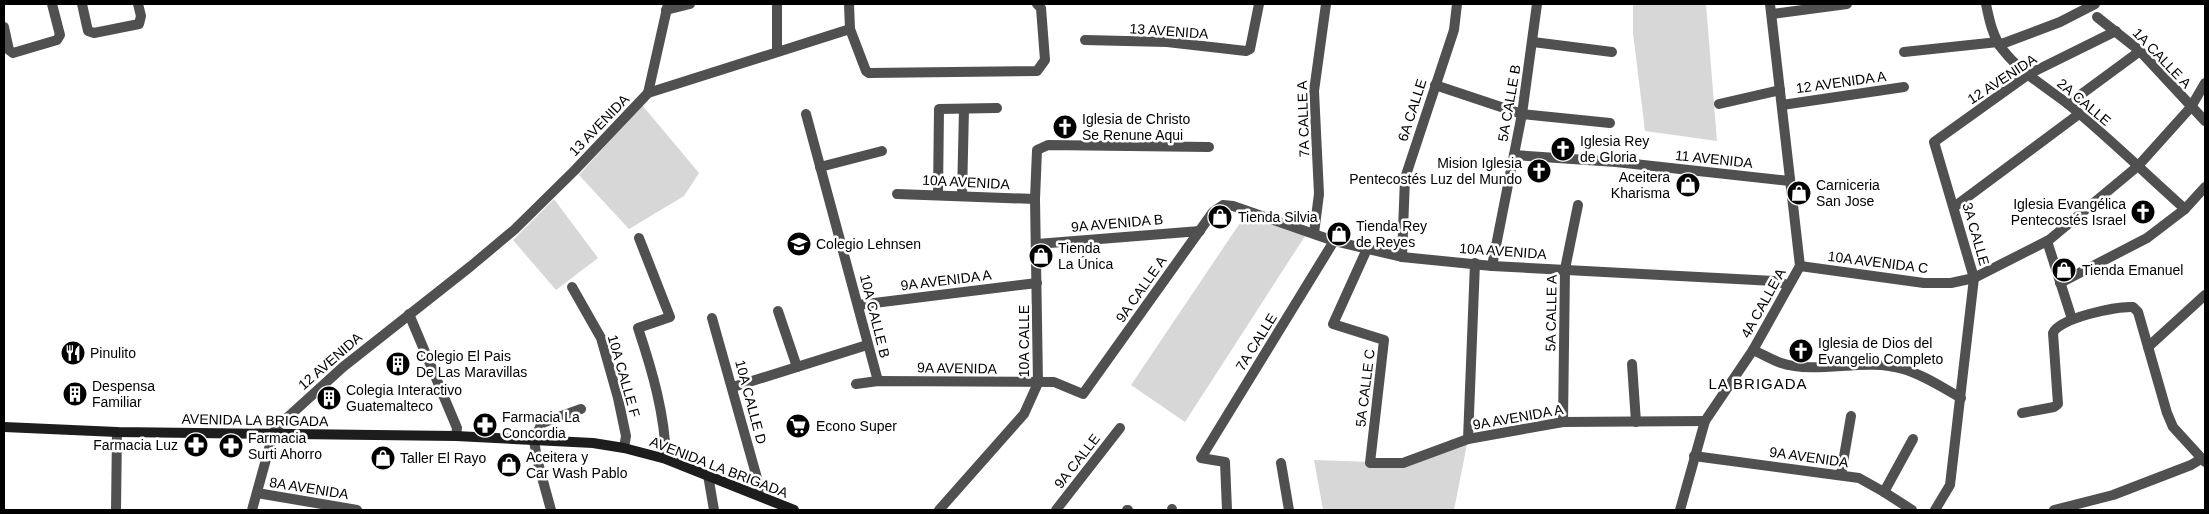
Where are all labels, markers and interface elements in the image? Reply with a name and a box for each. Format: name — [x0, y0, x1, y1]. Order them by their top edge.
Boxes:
street label: 13 AVENIDA — [1129, 20, 1210, 42]
street label: 1A CALLE A — [2129, 25, 2195, 92]
street label: 12 AVENIDA — [1964, 50, 2040, 107]
street label: 5A CALLE B — [1494, 63, 1524, 143]
street label: 12 AVENIDA A — [1795, 68, 1888, 96]
street label: 2A CALLE — [2054, 75, 2114, 129]
street label: 6A CALLE — [1394, 77, 1430, 143]
street label: 7A CALLE A — [1294, 80, 1312, 158]
street label: 13 AVENIDA — [566, 91, 633, 159]
place label: Iglesia de Christo Se Renune Aqui — [1082, 111, 1190, 143]
church icon: Iglesia de Christo Se Renune Aqui — [1052, 114, 1078, 140]
place label: Iglesia Rey de Gloria — [1580, 133, 1649, 165]
church icon: Iglesia Rey de Gloria — [1550, 136, 1576, 162]
street label: 11 AVENIDA — [1674, 147, 1754, 171]
place label: Mision Iglesia Pentecostés Luz del Mundo — [1349, 155, 1522, 187]
church icon: Mision Iglesia Pentecostés Luz del Mundo — [1526, 158, 1552, 184]
place label: Aceitera Kharisma — [1611, 169, 1670, 201]
street label: 10A AVENIDA — [922, 172, 1011, 192]
shop icon: Aceitera Kharisma — [1675, 172, 1701, 198]
place label: Carniceria San Jose — [1816, 177, 1880, 209]
shop icon: Carniceria San Jose — [1786, 180, 1812, 206]
place label: Iglesia Evangélica Pentecostés Israel — [2011, 196, 2126, 228]
church icon: Iglesia Evangélica Pentecostés Israel — [2130, 199, 2156, 225]
street label: 3A CALLE — [1959, 201, 1993, 267]
shop icon: Tienda Silvia — [1207, 204, 1233, 230]
place label: Tienda Silvia — [1238, 209, 1318, 225]
street label: 9A AVENIDA B — [1070, 211, 1164, 235]
place label: Tienda Rey de Reyes — [1356, 218, 1427, 250]
shop icon: Tienda Rey de Reyes — [1326, 221, 1352, 247]
school or university icon: Colegio Lehnsen — [786, 231, 812, 257]
place label: Colegio Lehnsen — [816, 236, 921, 252]
place label: Tienda La Única — [1058, 240, 1113, 272]
street label: 10A AVENIDA — [1459, 240, 1548, 262]
shop icon: Tienda La Única — [1028, 243, 1054, 269]
street label: 10A AVENIDA C — [1827, 248, 1929, 276]
street label: 9A CALLE A — [1112, 252, 1170, 325]
shop icon: Tienda Emanuel — [2051, 257, 2077, 283]
place label: Tienda Emanuel — [2082, 262, 2183, 278]
street label: 4A CALLE A — [1737, 265, 1789, 341]
street label: 9A AVENIDA A — [900, 266, 993, 294]
street label: 10A CALLE B — [857, 273, 893, 359]
street label: 5A CALLE A — [1542, 274, 1560, 352]
street label: 10A CALLE — [1016, 305, 1032, 377]
street label: 7A CALLE — [1232, 310, 1280, 374]
street label: 12 AVENIDA — [295, 329, 366, 393]
street label: 10A CALLE F — [605, 333, 643, 419]
place label: Iglesia de Dios del Evangelio Completo — [1818, 335, 1944, 367]
church icon: Iglesia de Dios del Evangelio Completo — [1788, 338, 1814, 364]
restaurant icon: Pinulito — [60, 340, 86, 366]
place label: Pinulito — [90, 345, 136, 361]
place label: Colegio El Pais De Las Maravillas — [416, 348, 527, 380]
street label: 5A CALLE C — [1352, 348, 1378, 428]
building icon: Colegio El Pais De Las Maravillas — [385, 351, 411, 377]
street label: 10A CALLE D — [732, 358, 770, 446]
street label: 9A AVENIDA — [917, 359, 998, 377]
district label: LA BRIGADA — [1708, 375, 1808, 392]
place label: Despensa Familiar — [92, 378, 155, 410]
building icon: Despensa Familiar — [62, 381, 88, 407]
place label: Colegia Interactivo Guatemalteco — [346, 382, 462, 414]
building icon: Colegia Interactivo Guatemalteco — [316, 385, 342, 411]
street label: 9A AVENIDA A — [1472, 401, 1565, 433]
place label: Farmacia La Concordia — [502, 409, 580, 441]
street label: AVENIDA LA BRIGADA — [181, 411, 329, 429]
pharmacy icon: Farmacia La Concordia — [472, 412, 498, 438]
supermarket icon: Econo Super — [785, 413, 811, 439]
place label: Econo Super — [816, 418, 897, 434]
place label: Farmacia Surti Ahorro — [248, 430, 322, 462]
street label: 9A CALLE — [1051, 431, 1103, 491]
pharmacy icon: Farmacia Luz — [183, 432, 209, 458]
pharmacy icon: Farmacia Surti Ahorro — [218, 433, 244, 459]
street label: AVENIDA LA BRIGADA — [648, 433, 791, 501]
place label: Farmacia Luz — [93, 437, 178, 453]
street label: 9A AVENIDA — [1768, 444, 1850, 471]
shop icon: Taller El Rayo — [370, 445, 396, 471]
place label: Aceitera y Car Wash Pablo — [526, 449, 628, 481]
place label: Taller El Rayo — [400, 450, 487, 466]
shop icon: Aceitera y Car Wash Pablo — [496, 452, 522, 478]
street label: 8A AVENIDA — [268, 474, 350, 502]

